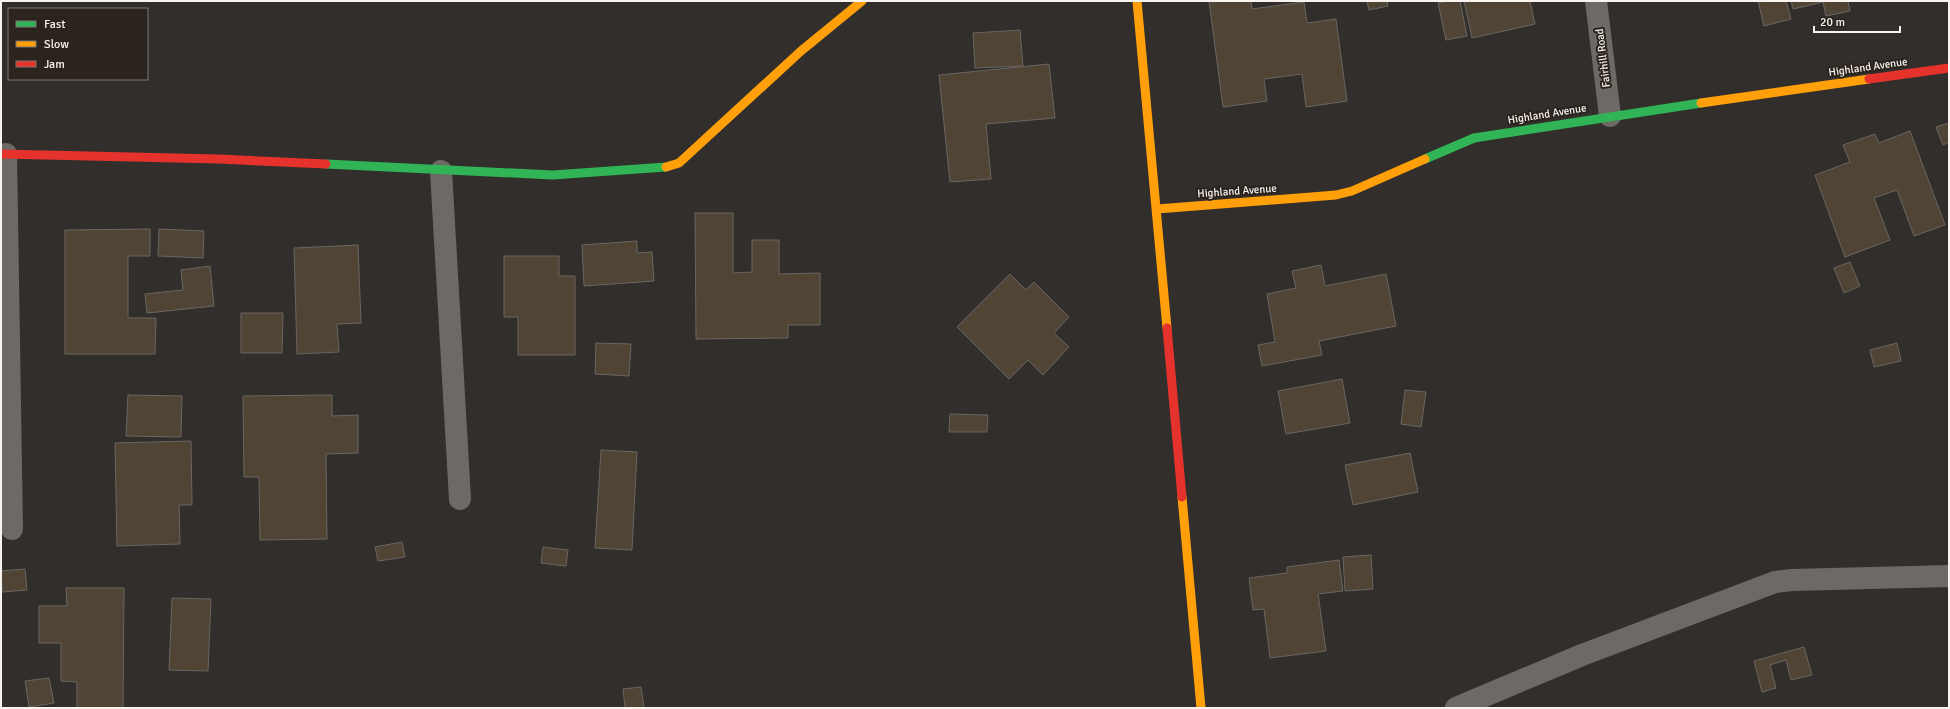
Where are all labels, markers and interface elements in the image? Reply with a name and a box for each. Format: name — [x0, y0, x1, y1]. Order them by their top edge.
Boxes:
legend — [8, 8, 148, 80]
scale bar — [1814, 8, 1900, 34]
text: 20 m — [1820, 15, 1845, 30]
text: Fast — [44, 17, 65, 32]
street label: Fairhill Road — [1593, 28, 1613, 88]
text: Slow — [44, 37, 69, 52]
street label: Highland Avenue — [1828, 55, 1908, 79]
text: Jam — [44, 57, 65, 72]
street label: Highland Avenue — [1507, 101, 1587, 127]
street label: Highland Avenue — [1197, 182, 1277, 200]

